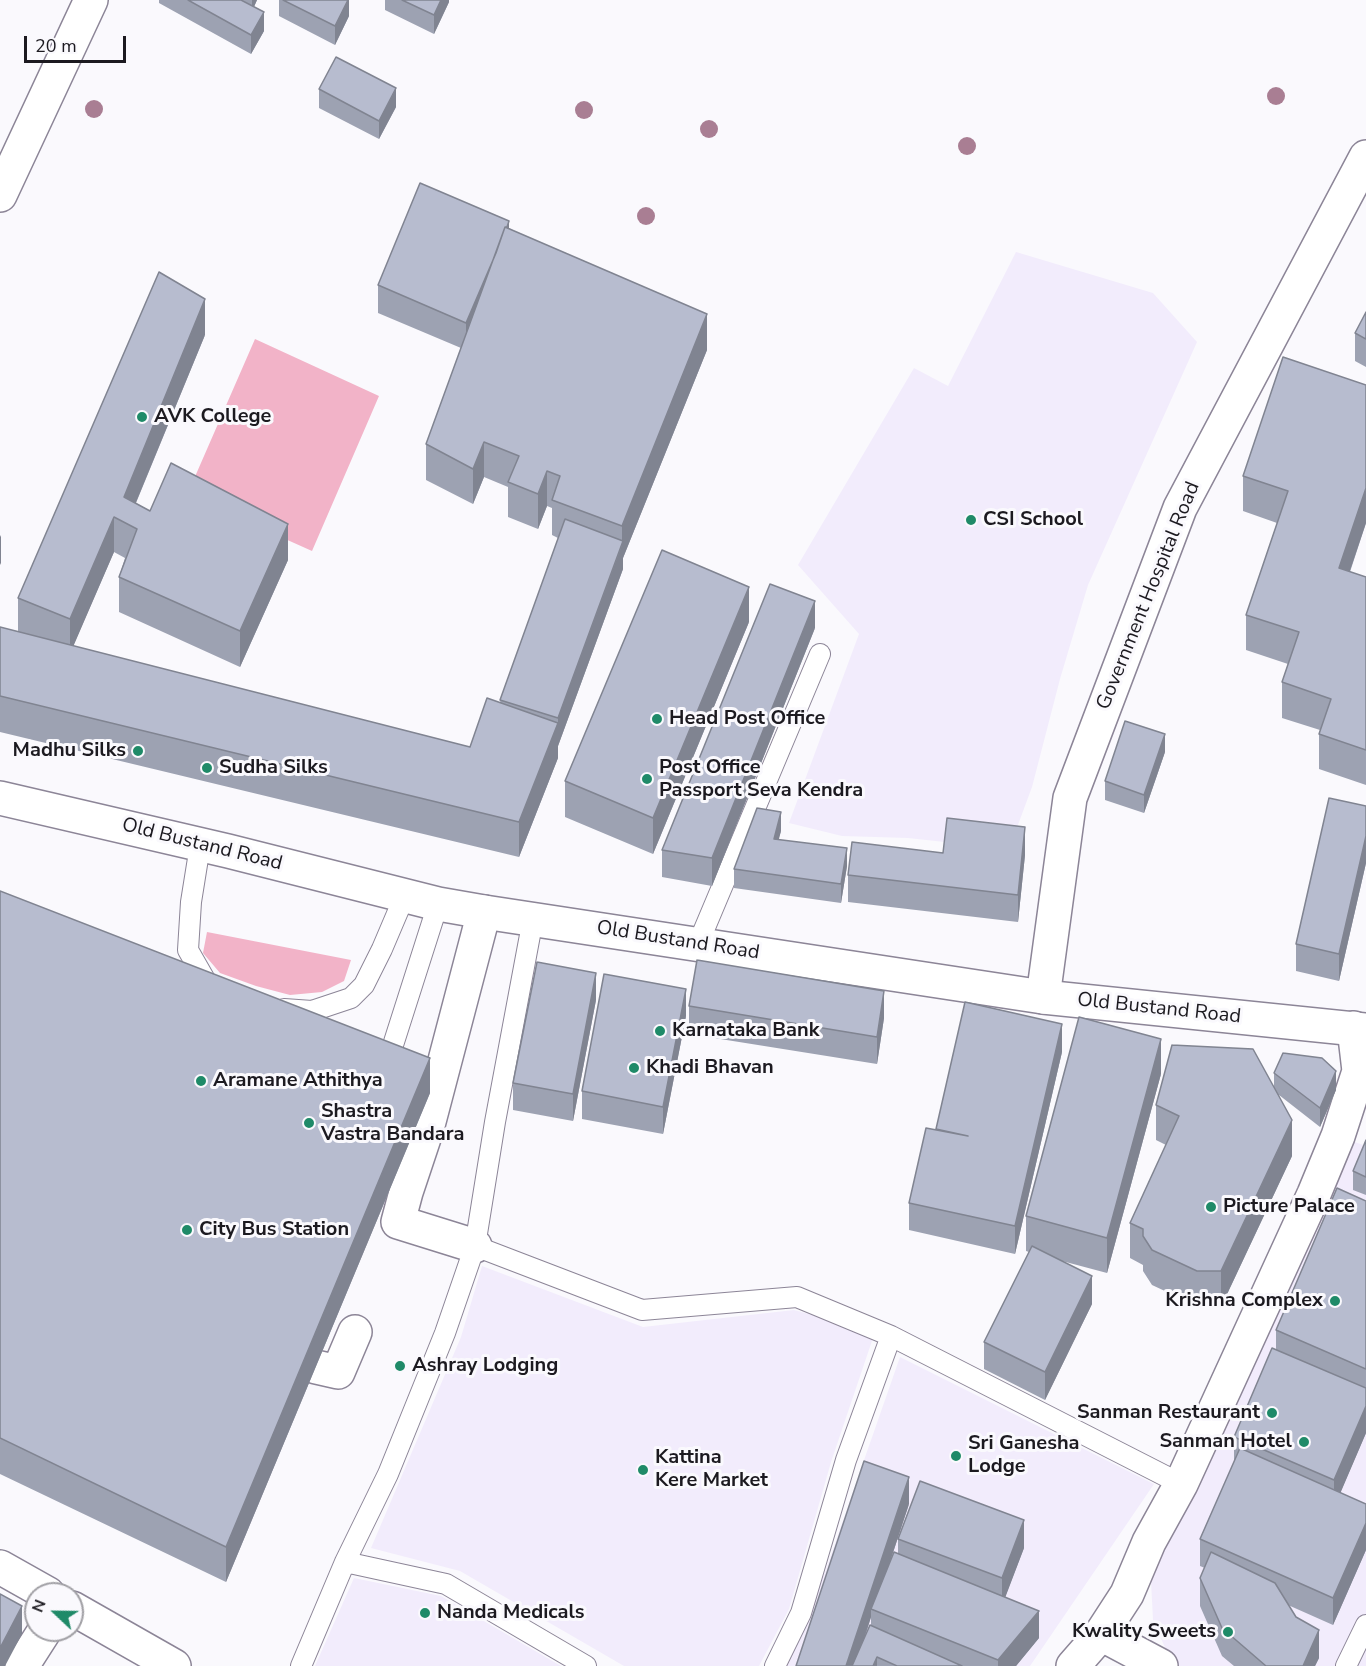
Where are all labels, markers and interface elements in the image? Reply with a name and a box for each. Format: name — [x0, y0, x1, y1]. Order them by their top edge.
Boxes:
scale bar — [27, 24, 129, 62]
text: 20 m — [35, 34, 77, 58]
place label: AVK College — [154, 405, 271, 429]
marker: AVK College — [135, 410, 149, 424]
street label: Government Hospital Road — [1092, 479, 1206, 713]
place label: CSI School — [983, 508, 1083, 532]
marker: CSI School — [964, 513, 978, 527]
place label: Head Post Office — [669, 707, 825, 731]
marker: Head Post Office — [650, 712, 664, 726]
place label: Madhu Silks — [13, 739, 126, 763]
marker: Madhu Silks — [131, 744, 145, 758]
place label: Sudha Silks — [219, 756, 328, 780]
place label: Post Office Passport Seva Kendra — [659, 756, 863, 803]
marker: Sudha Silks — [200, 761, 214, 775]
marker: Post Office Passport Seva Kendra — [640, 772, 654, 786]
street label: Old Bustand Road — [119, 813, 285, 877]
street label: Old Bustand Road — [595, 916, 761, 966]
street label: Old Bustand Road — [1076, 988, 1242, 1030]
place label: Karnataka Bank — [672, 1019, 819, 1043]
marker: Karnataka Bank — [653, 1024, 667, 1038]
place label: Khadi Bhavan — [646, 1056, 774, 1080]
marker: Khadi Bhavan — [627, 1061, 641, 1075]
place label: Aramane Athithya — [213, 1069, 383, 1093]
marker: Aramane Athithya — [194, 1074, 208, 1088]
place label: Shastra Vastra Bandara — [321, 1100, 464, 1147]
marker: Shastra Vastra Bandara — [302, 1116, 316, 1130]
place label: Picture Palace — [1223, 1195, 1355, 1219]
marker: Picture Palace — [1204, 1200, 1218, 1214]
place label: City Bus Station — [199, 1218, 349, 1242]
marker: City Bus Station — [180, 1223, 194, 1237]
place label: Krishna Complex — [1165, 1289, 1323, 1313]
marker: Krishna Complex — [1328, 1294, 1342, 1308]
place label: Ashray Lodging — [412, 1354, 558, 1378]
marker: Ashray Lodging — [393, 1359, 407, 1373]
place label: Sanman Restaurant — [1077, 1401, 1260, 1425]
marker: Sanman Restaurant — [1265, 1406, 1279, 1420]
place label: Sanman Hotel — [1159, 1430, 1292, 1454]
place label: Sri Ganesha Lodge — [968, 1432, 1080, 1479]
marker: Sanman Hotel — [1297, 1435, 1311, 1449]
place label: Kattina Kere Market — [655, 1446, 768, 1493]
marker: Sri Ganesha Lodge — [949, 1449, 963, 1463]
marker: Kattina Kere Market — [636, 1463, 650, 1477]
north arrow — [24, 1582, 84, 1642]
text: N — [27, 1596, 52, 1616]
place label: Nanda Medicals — [437, 1601, 585, 1625]
marker: Nanda Medicals — [418, 1606, 432, 1620]
place label: Kwality Sweets — [1072, 1620, 1216, 1644]
marker: Kwality Sweets — [1221, 1625, 1235, 1639]

